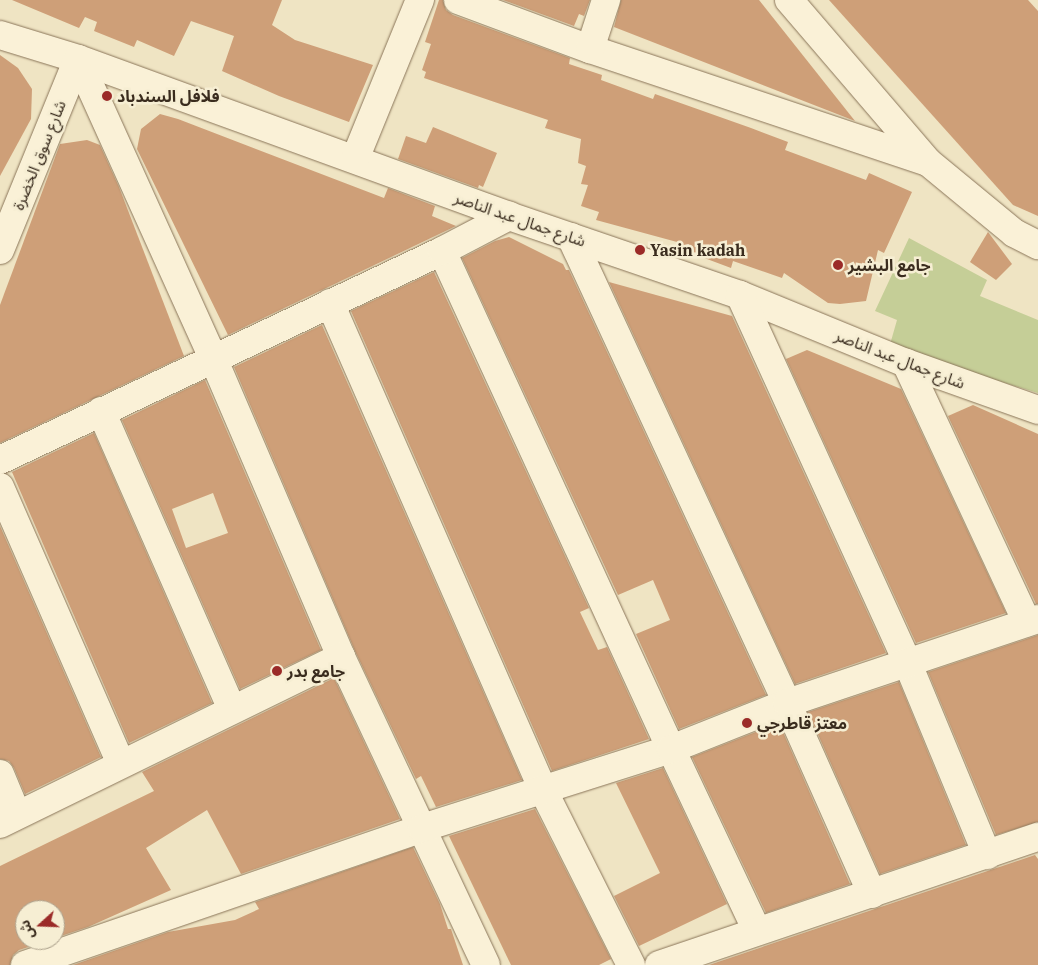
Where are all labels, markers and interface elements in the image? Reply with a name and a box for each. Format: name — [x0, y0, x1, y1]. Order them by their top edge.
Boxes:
place label: فلافل السندباد — [117, 86, 220, 106]
marker: فلافل السندباد — [101, 90, 113, 102]
street label: شارع سوق الخضرة — [8, 97, 70, 213]
street label: شارع جمال عبد الناصر — [452, 188, 588, 250]
place label: Yasin kadah — [650, 240, 745, 260]
marker: Yasin kadah — [634, 244, 646, 256]
place label: جامع البشير — [848, 255, 931, 275]
marker: جامع البشير — [832, 259, 844, 271]
street label: شارع جمال عبد الناصر — [832, 325, 968, 393]
place label: جامع بدر — [287, 661, 345, 681]
marker: جامع بدر — [271, 665, 283, 677]
place label: معتز قاطرجي — [757, 713, 847, 733]
marker: معتز قاطرجي — [741, 717, 753, 729]
north arrow — [15, 900, 65, 950]
text: ش — [15, 918, 39, 942]

